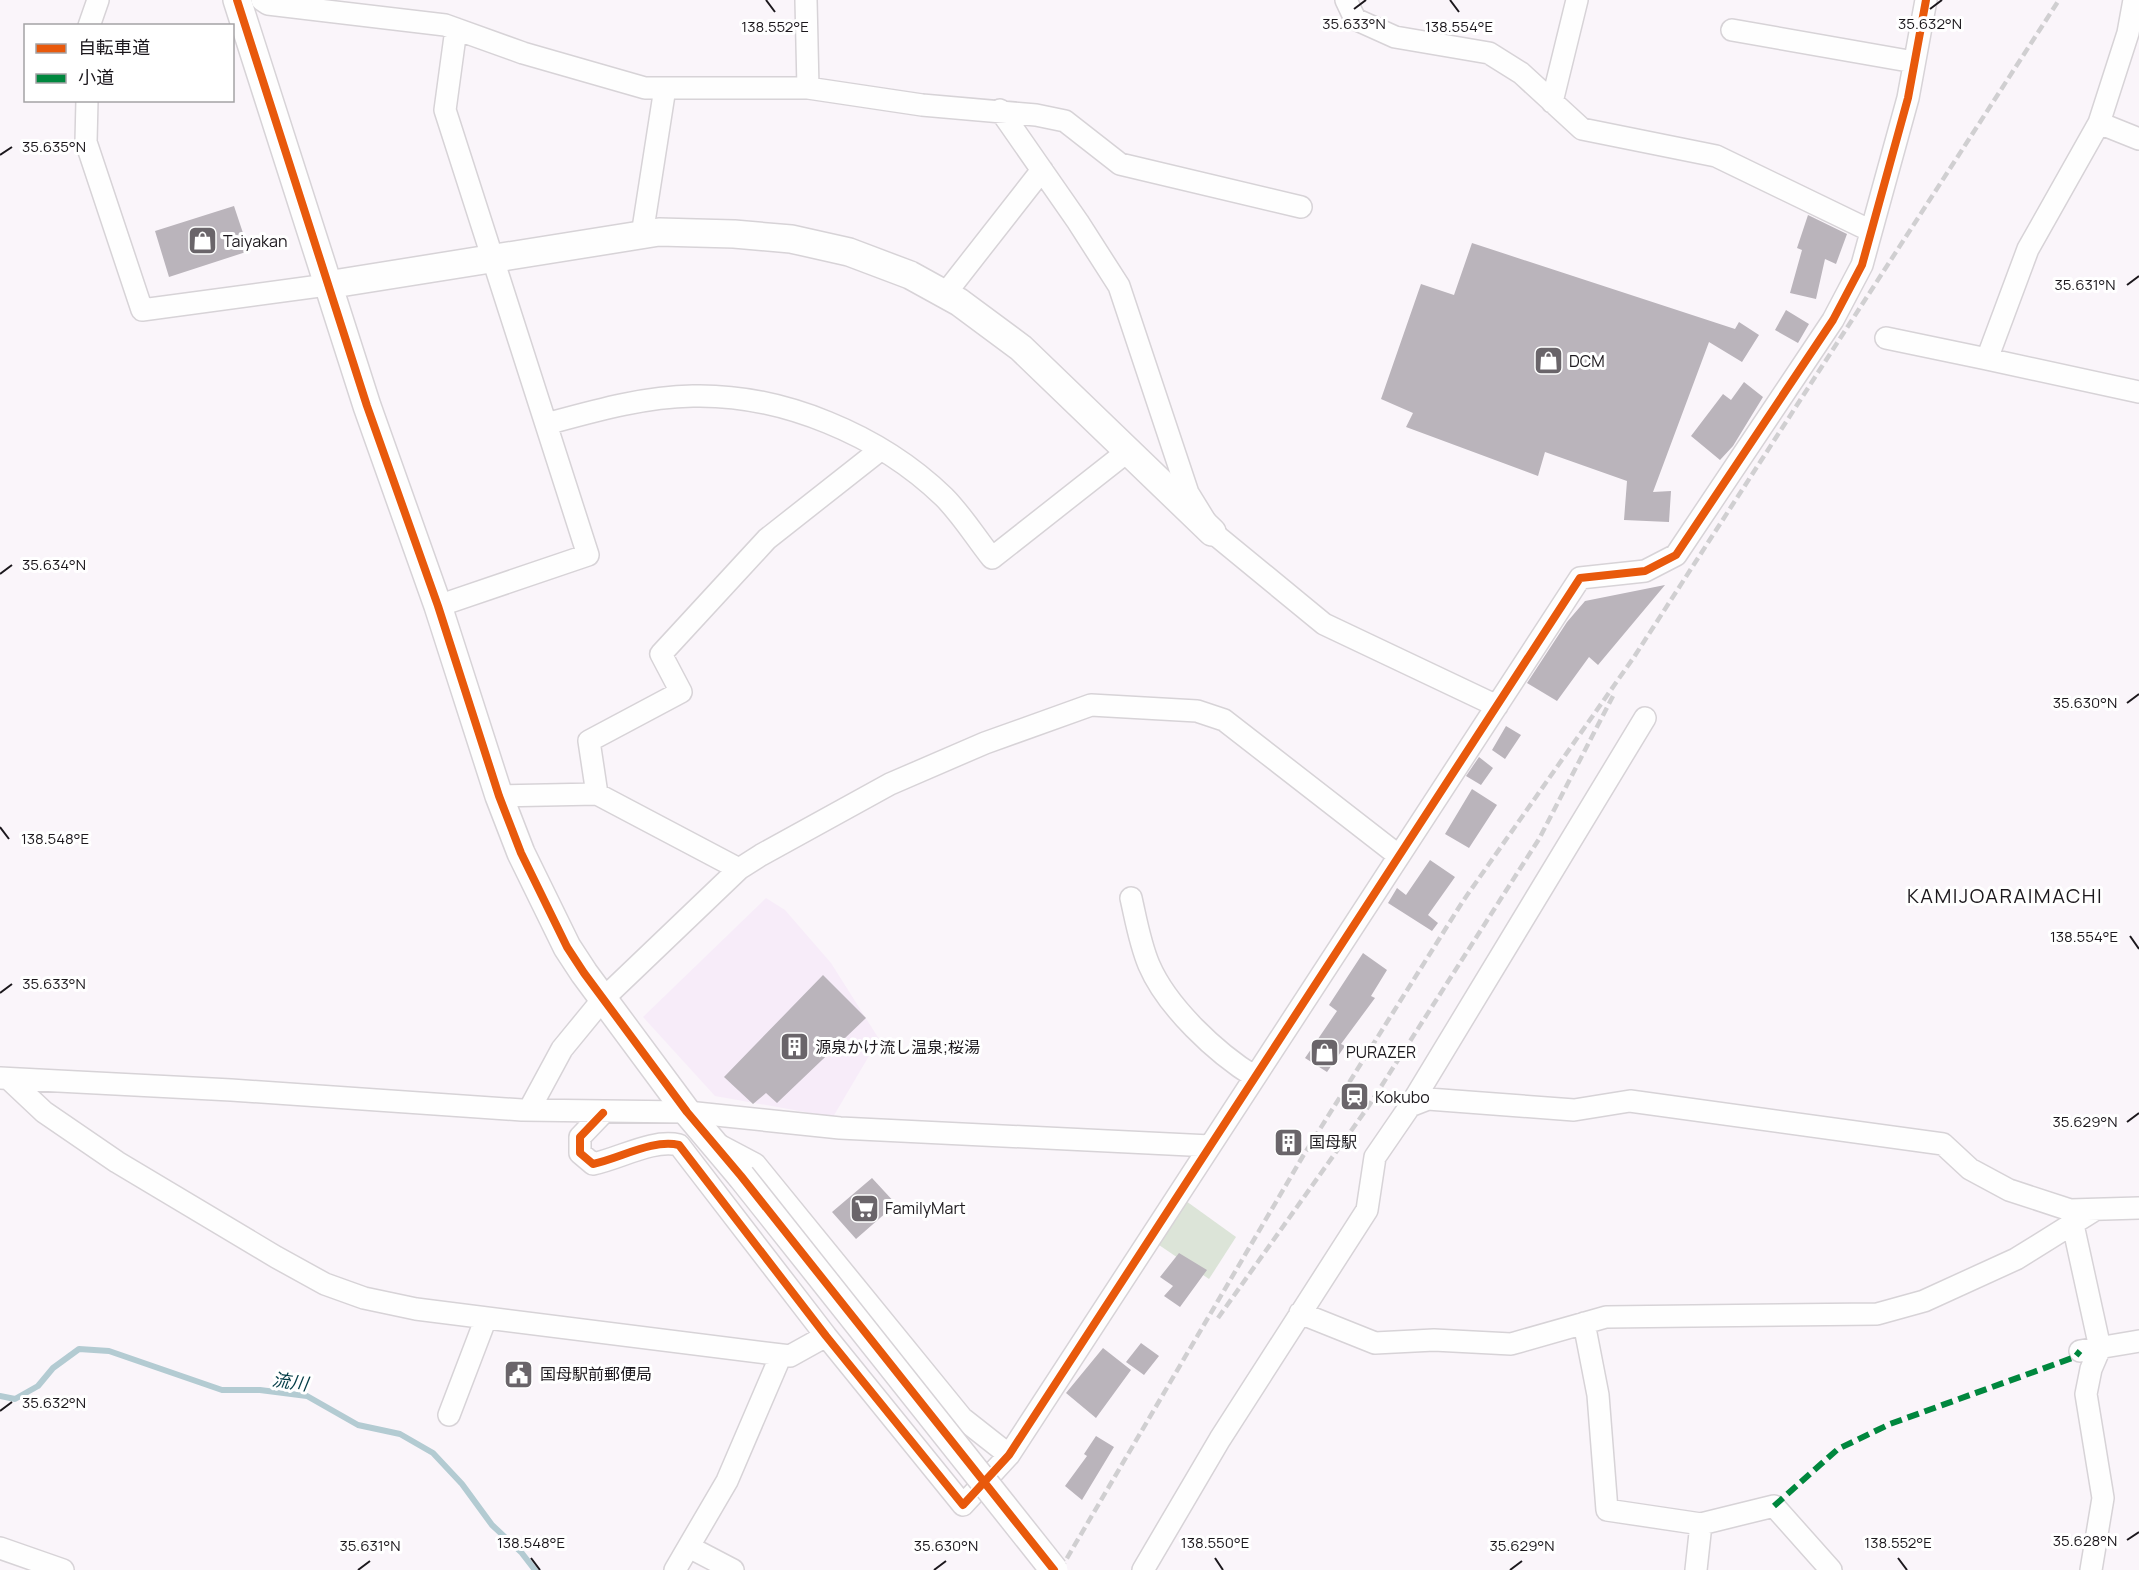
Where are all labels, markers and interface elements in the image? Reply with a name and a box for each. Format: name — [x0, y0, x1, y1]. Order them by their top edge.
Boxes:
text: 35.633°N — [1322, 13, 1386, 34]
text: 35.632°N — [1898, 13, 1962, 34]
text: 138.552°E — [741, 16, 809, 37]
text: 138.554°E — [1425, 16, 1493, 37]
legend — [24, 24, 234, 102]
text: 自転車道 — [78, 35, 150, 59]
text: 小道 — [78, 65, 114, 89]
text: 35.635°N — [22, 136, 86, 157]
shop icon: Taiyakan — [186, 225, 218, 257]
place label: Taiyakan — [223, 230, 287, 252]
text: 35.631°N — [2054, 274, 2116, 295]
shop icon: DCM — [1532, 345, 1564, 377]
place label: DCM — [1569, 350, 1605, 372]
text: 35.634°N — [22, 554, 86, 575]
text: 35.630°N — [2053, 692, 2117, 713]
text: 138.548°E — [21, 828, 89, 849]
district label: KAMIJOARAIMACHI — [1907, 882, 2103, 909]
text: 138.554°E — [2050, 926, 2118, 947]
text: 35.633°N — [22, 973, 86, 994]
building icon: 源泉かけ流し温泉;桜湯 — [778, 1031, 810, 1063]
place label: 源泉かけ流し温泉;桜湯 — [815, 1036, 980, 1058]
shop icon: PURAZER — [1309, 1036, 1341, 1068]
place label: PURAZER — [1346, 1041, 1416, 1063]
station icon: Kokubo — [1338, 1081, 1370, 1113]
place label: Kokubo — [1375, 1086, 1430, 1108]
text: 35.629°N — [2053, 1111, 2117, 1132]
building icon: 国母駅 — [1272, 1126, 1304, 1158]
place label: 国母駅 — [1309, 1131, 1357, 1153]
supermarket icon: FamilyMart — [848, 1192, 880, 1224]
place label: FamilyMart — [885, 1197, 966, 1219]
public building icon: 国母駅前郵便局 — [503, 1358, 535, 1390]
place label: 国母駅前郵便局 — [540, 1363, 652, 1385]
water label: 流川 — [271, 1367, 312, 1396]
text: 35.632°N — [22, 1392, 86, 1413]
text: 35.628°N — [2053, 1530, 2117, 1551]
text: 138.548°E — [497, 1532, 565, 1553]
text: 138.550°E — [1181, 1532, 1249, 1553]
text: 138.552°E — [1864, 1532, 1932, 1553]
text: 35.631°N — [339, 1535, 401, 1556]
text: 35.630°N — [914, 1535, 978, 1556]
text: 35.629°N — [1490, 1535, 1554, 1556]

